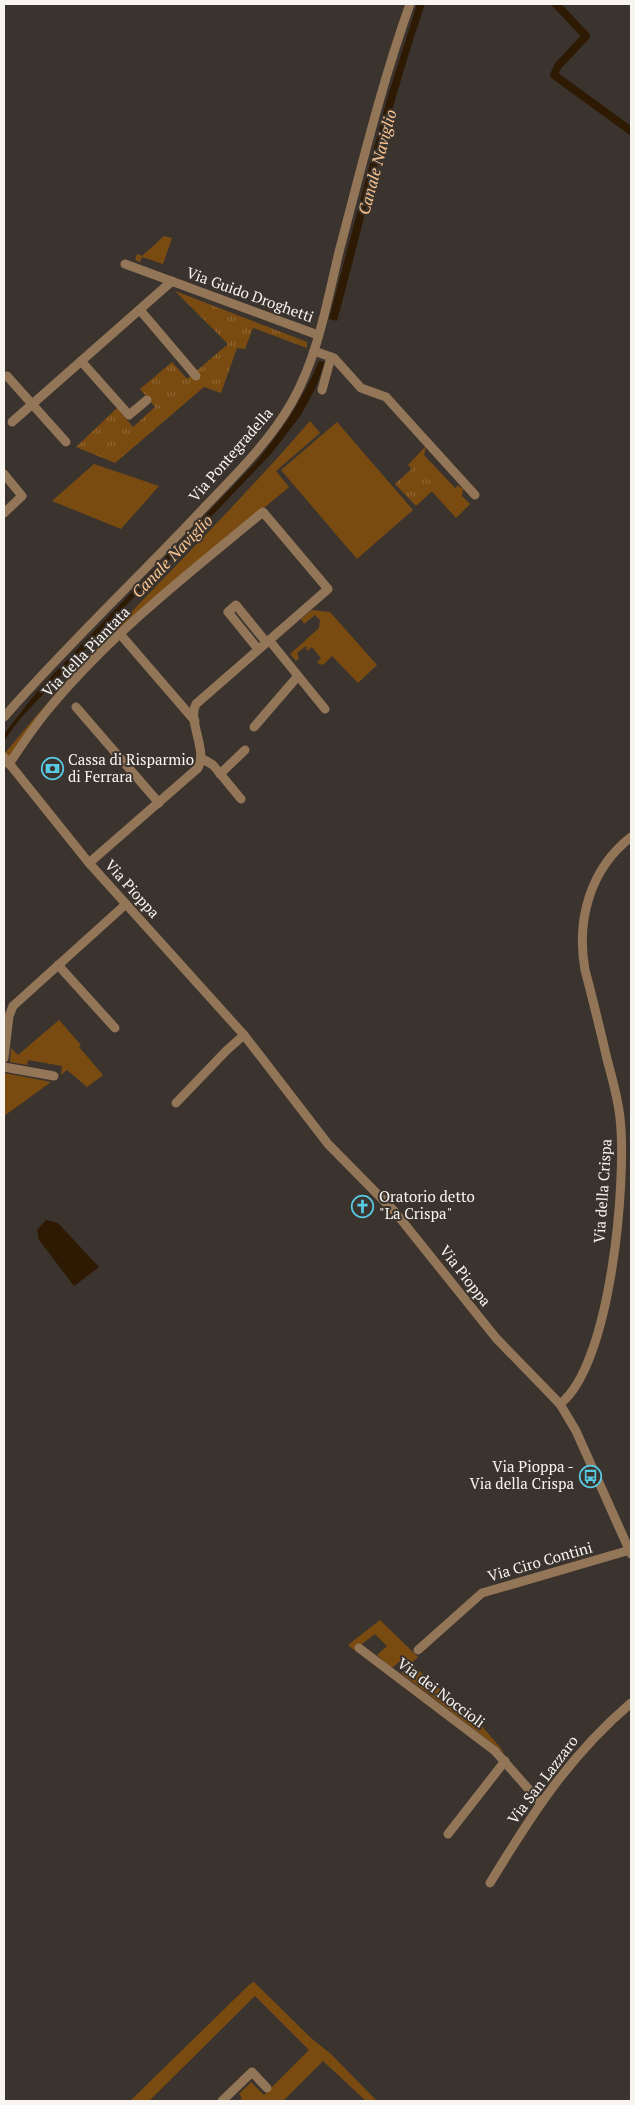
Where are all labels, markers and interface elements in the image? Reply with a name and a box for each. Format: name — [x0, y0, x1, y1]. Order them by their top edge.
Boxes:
water label: Canale Naviglio — [352, 107, 402, 217]
street label: Via Guido Droghetti — [184, 262, 317, 326]
street label: Via Pontegradella — [184, 403, 277, 506]
water label: Canale Naviglio — [127, 510, 217, 602]
street label: Via della Piantata — [37, 601, 134, 701]
place label: Cassa di Risparmio di Ferrara — [68, 749, 194, 786]
bank icon: Cassa di Risparmio di Ferrara — [40, 757, 64, 781]
street label: Via Pioppa — [101, 855, 165, 922]
street label: Via della Crispa — [588, 1138, 616, 1244]
place label: Oratorio detto "La Crispa" — [379, 1186, 475, 1223]
church icon: Oratorio detto "La Crispa" — [351, 1194, 375, 1218]
street label: Via Pioppa — [436, 1241, 496, 1310]
place label: Via Pioppa - Via della Crispa — [469, 1456, 574, 1493]
bus stop icon: Via Pioppa - Via della Crispa — [578, 1464, 602, 1488]
street label: Via Ciro Contini — [485, 1537, 594, 1586]
street label: Via dei Noccioli — [394, 1653, 489, 1732]
street label: Via San Lazzaro — [502, 1731, 582, 1828]

